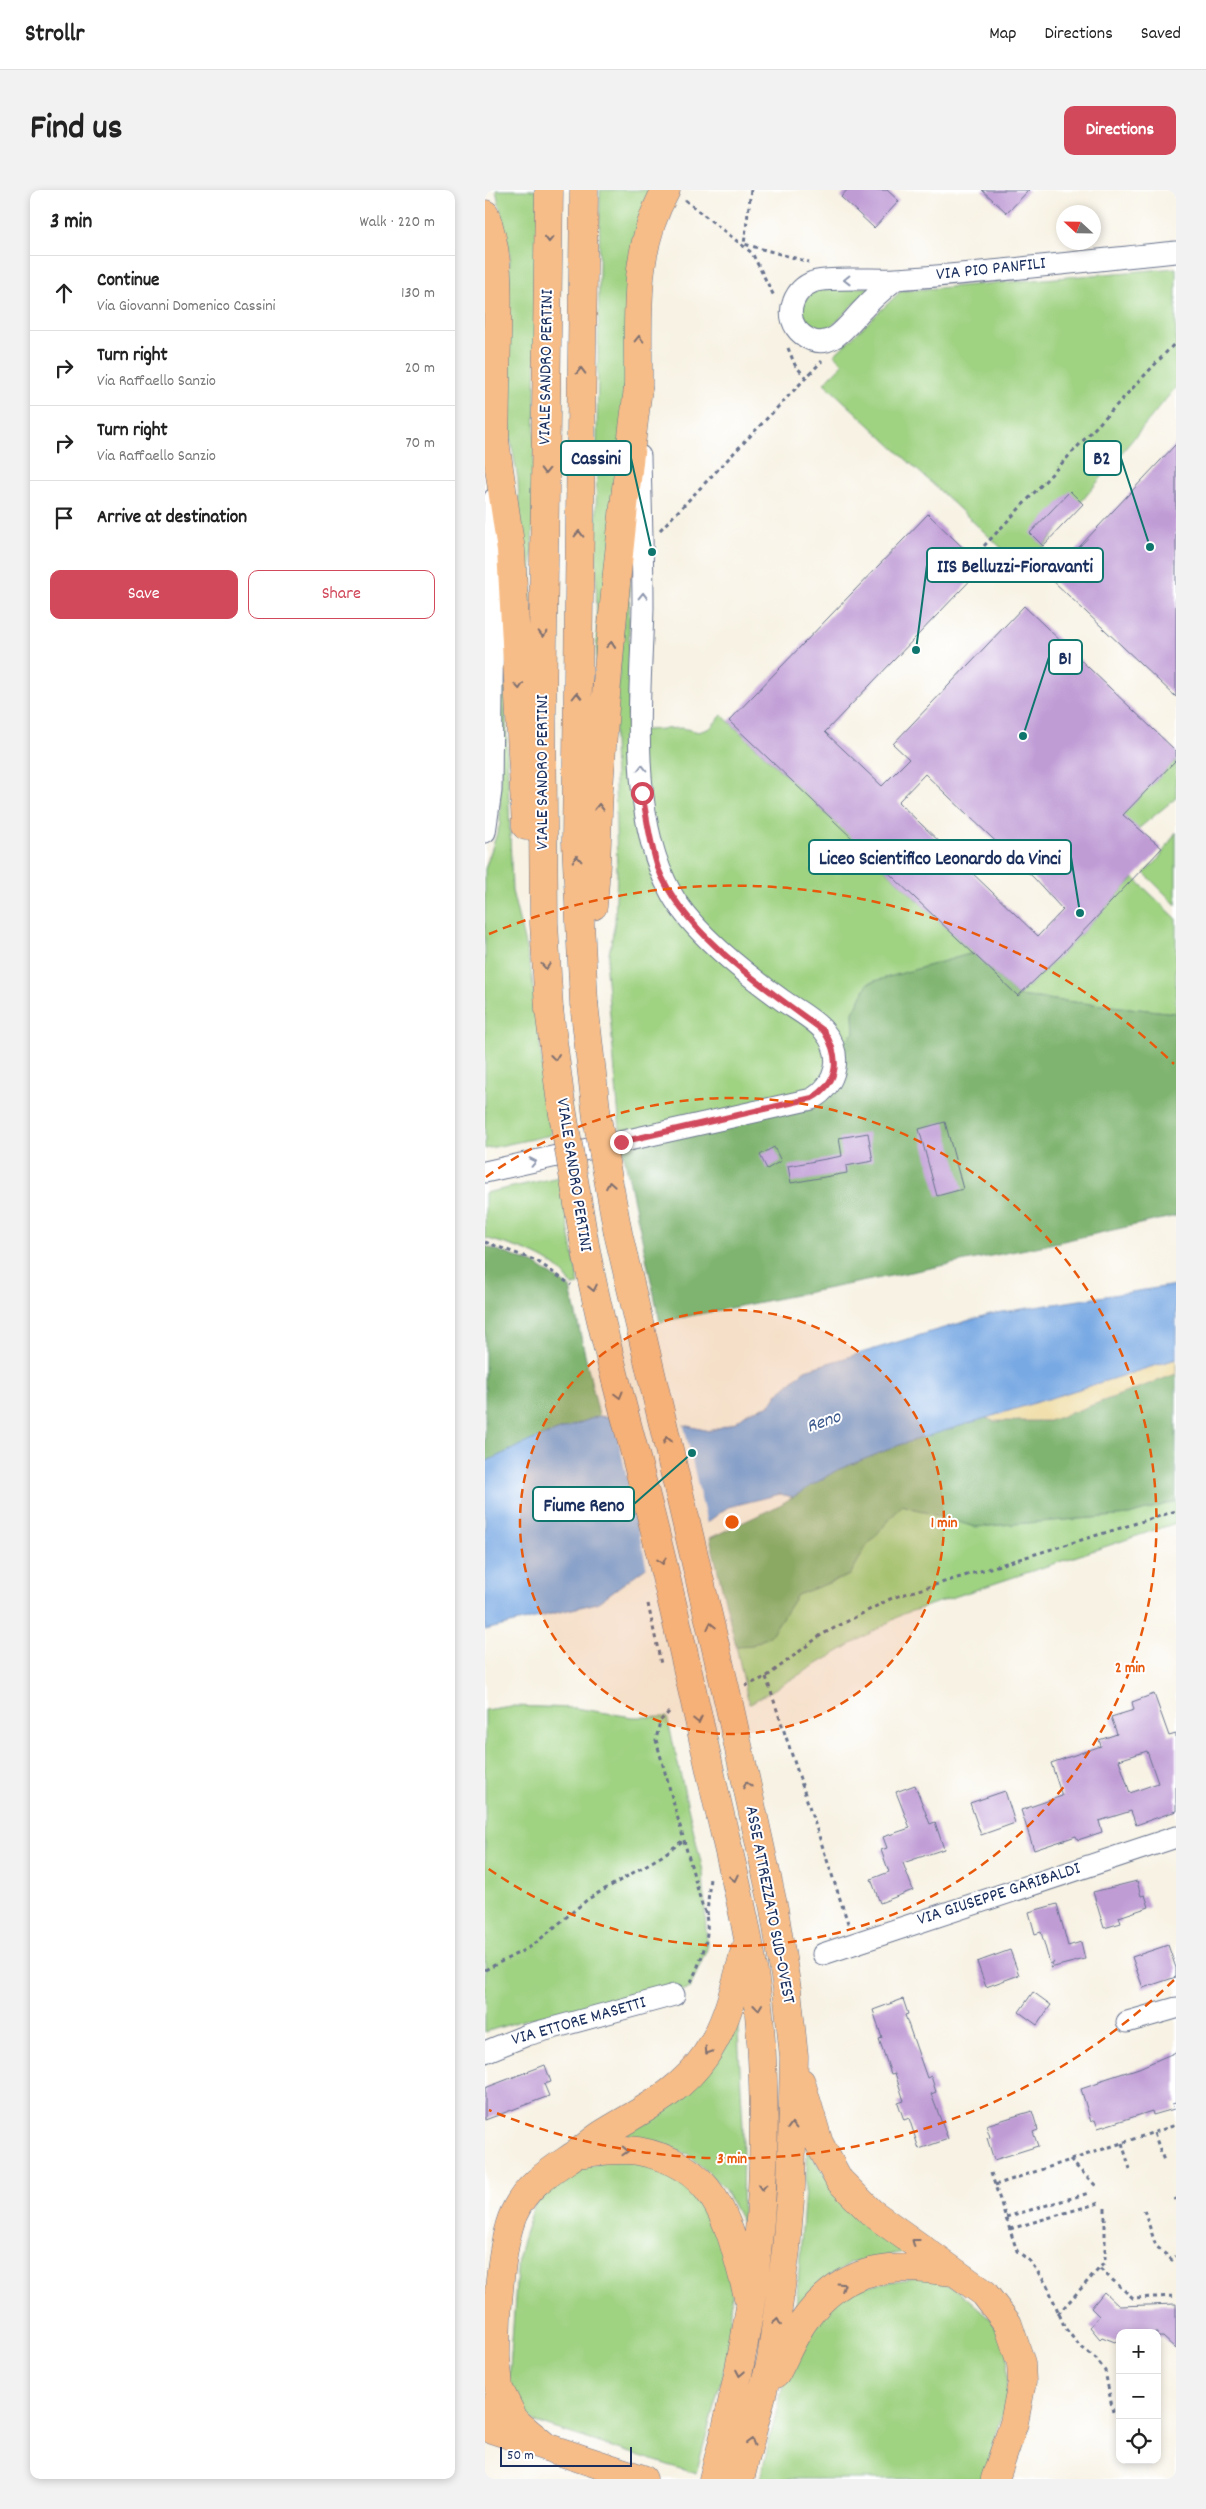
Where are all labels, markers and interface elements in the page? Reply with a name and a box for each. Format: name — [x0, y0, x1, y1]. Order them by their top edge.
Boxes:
text: Strollr — [25, 18, 84, 52]
text: Map — [989, 22, 1016, 47]
text: Directions — [1044, 22, 1113, 47]
text: Saved — [1141, 22, 1181, 47]
text: Find us — [30, 105, 122, 155]
button: Directions — [1064, 106, 1176, 155]
north arrow — [1056, 205, 1101, 250]
text: 3 min — [50, 208, 92, 238]
text: Walk · 220 m — [360, 211, 435, 234]
one-way arrow — [543, 235, 554, 243]
street label: VIA PIO PANFILI — [935, 252, 1047, 288]
text: Continue — [97, 268, 159, 295]
one-way arrow — [843, 275, 850, 285]
icon: ahead — [50, 279, 78, 307]
text: 130 m — [401, 282, 435, 305]
street label: VIALE SANDRO PERTINI — [533, 289, 561, 445]
text: Via Giovanni Domenico Cassini — [97, 295, 276, 318]
one-way arrow — [633, 335, 644, 343]
text: Turn right — [97, 343, 168, 370]
icon: right — [50, 354, 78, 382]
text: 20 m — [405, 357, 435, 380]
one-way arrow — [576, 367, 586, 375]
text: Via Raffaello Sanzio — [97, 370, 216, 393]
text: Turn right — [97, 418, 168, 445]
icon: right — [50, 429, 78, 457]
text: 70 m — [405, 432, 435, 455]
callout: Cassini — [561, 441, 631, 475]
callout: B2 — [1084, 441, 1121, 475]
text: Via Raffaello Sanzio — [97, 445, 216, 468]
text: Cassini — [571, 447, 622, 474]
text: B2 — [1093, 447, 1111, 474]
one-way arrow — [540, 467, 551, 475]
icon: arrive — [50, 504, 78, 532]
text: Arrive at destination — [97, 505, 247, 532]
one-way arrow — [574, 530, 584, 538]
callout: IIS Belluzzi-Fioravanti — [927, 548, 1103, 582]
text: IIS Belluzzi-Fioravanti — [937, 555, 1094, 582]
button: Save — [50, 570, 238, 619]
button: Share — [248, 570, 435, 619]
one-way arrow — [638, 592, 648, 600]
one-way arrow — [538, 630, 549, 638]
callout: B1 — [1049, 640, 1082, 674]
one-way arrow — [606, 641, 617, 649]
text: B1 — [1058, 647, 1072, 674]
one-way arrow — [514, 682, 525, 690]
one-way arrow — [572, 692, 582, 700]
street label: VIALE SANDRO PERTINI — [531, 694, 556, 850]
one-way arrow — [636, 764, 647, 772]
route start — [631, 782, 654, 805]
one-way arrow — [594, 803, 604, 810]
callout: Liceo Scientifico Leonardo da Vinci — [809, 840, 1071, 874]
text: Liceo Scientifico Leonardo da Vinci — [819, 847, 1062, 874]
one-way arrow — [572, 855, 582, 862]
one-way arrow — [541, 962, 552, 970]
one-way arrow — [549, 1053, 560, 1061]
street label: VIALE SANDRO PERTINI — [549, 1096, 598, 1254]
route end — [610, 1131, 633, 1154]
one-way arrow — [528, 1157, 537, 1168]
one-way arrow — [605, 1181, 615, 1190]
one-way arrow — [587, 1284, 598, 1293]
one-way arrow — [613, 1391, 624, 1400]
water label: Reno — [803, 1404, 846, 1441]
one-way arrow — [662, 1435, 673, 1444]
callout: Fiume Reno — [533, 1487, 634, 1521]
text: Fiume Reno — [544, 1494, 625, 1521]
centre of rings — [723, 1513, 741, 1531]
text: 1 min — [931, 1513, 957, 1535]
one-way arrow — [656, 1557, 667, 1566]
one-way arrow — [706, 1622, 717, 1631]
text: 2 min — [1115, 1658, 1145, 1680]
one-way arrow — [693, 1715, 703, 1724]
one-way arrow — [742, 1780, 752, 1789]
street label: ASSE ATTREZZATO SUD-OVEST — [738, 1804, 800, 2006]
street label: VIA GIUSEPPE GARIBALDI — [914, 1857, 1084, 1933]
one-way arrow — [728, 1874, 739, 1883]
street label: VIA ETTORE MASETTI — [509, 1991, 649, 2053]
one-way arrow — [752, 2003, 763, 2011]
one-way arrow — [705, 2046, 714, 2055]
one-way arrow — [787, 2121, 797, 2129]
one-way arrow — [621, 2145, 629, 2156]
text: 3 min — [717, 2149, 747, 2171]
one-way arrow — [757, 2183, 768, 2191]
one-way arrow — [911, 2239, 921, 2248]
one-way arrow — [836, 2282, 845, 2292]
one-way arrow — [771, 2318, 781, 2327]
map controls — [1116, 2329, 1161, 2464]
button: + — [1116, 2329, 1161, 2374]
one-way arrow — [735, 2368, 745, 2377]
button: − — [1116, 2374, 1161, 2419]
button: locate — [1116, 2419, 1161, 2464]
one-way arrow — [745, 2438, 755, 2446]
scale bar — [500, 2444, 633, 2467]
text: 50 m — [507, 2446, 534, 2466]

